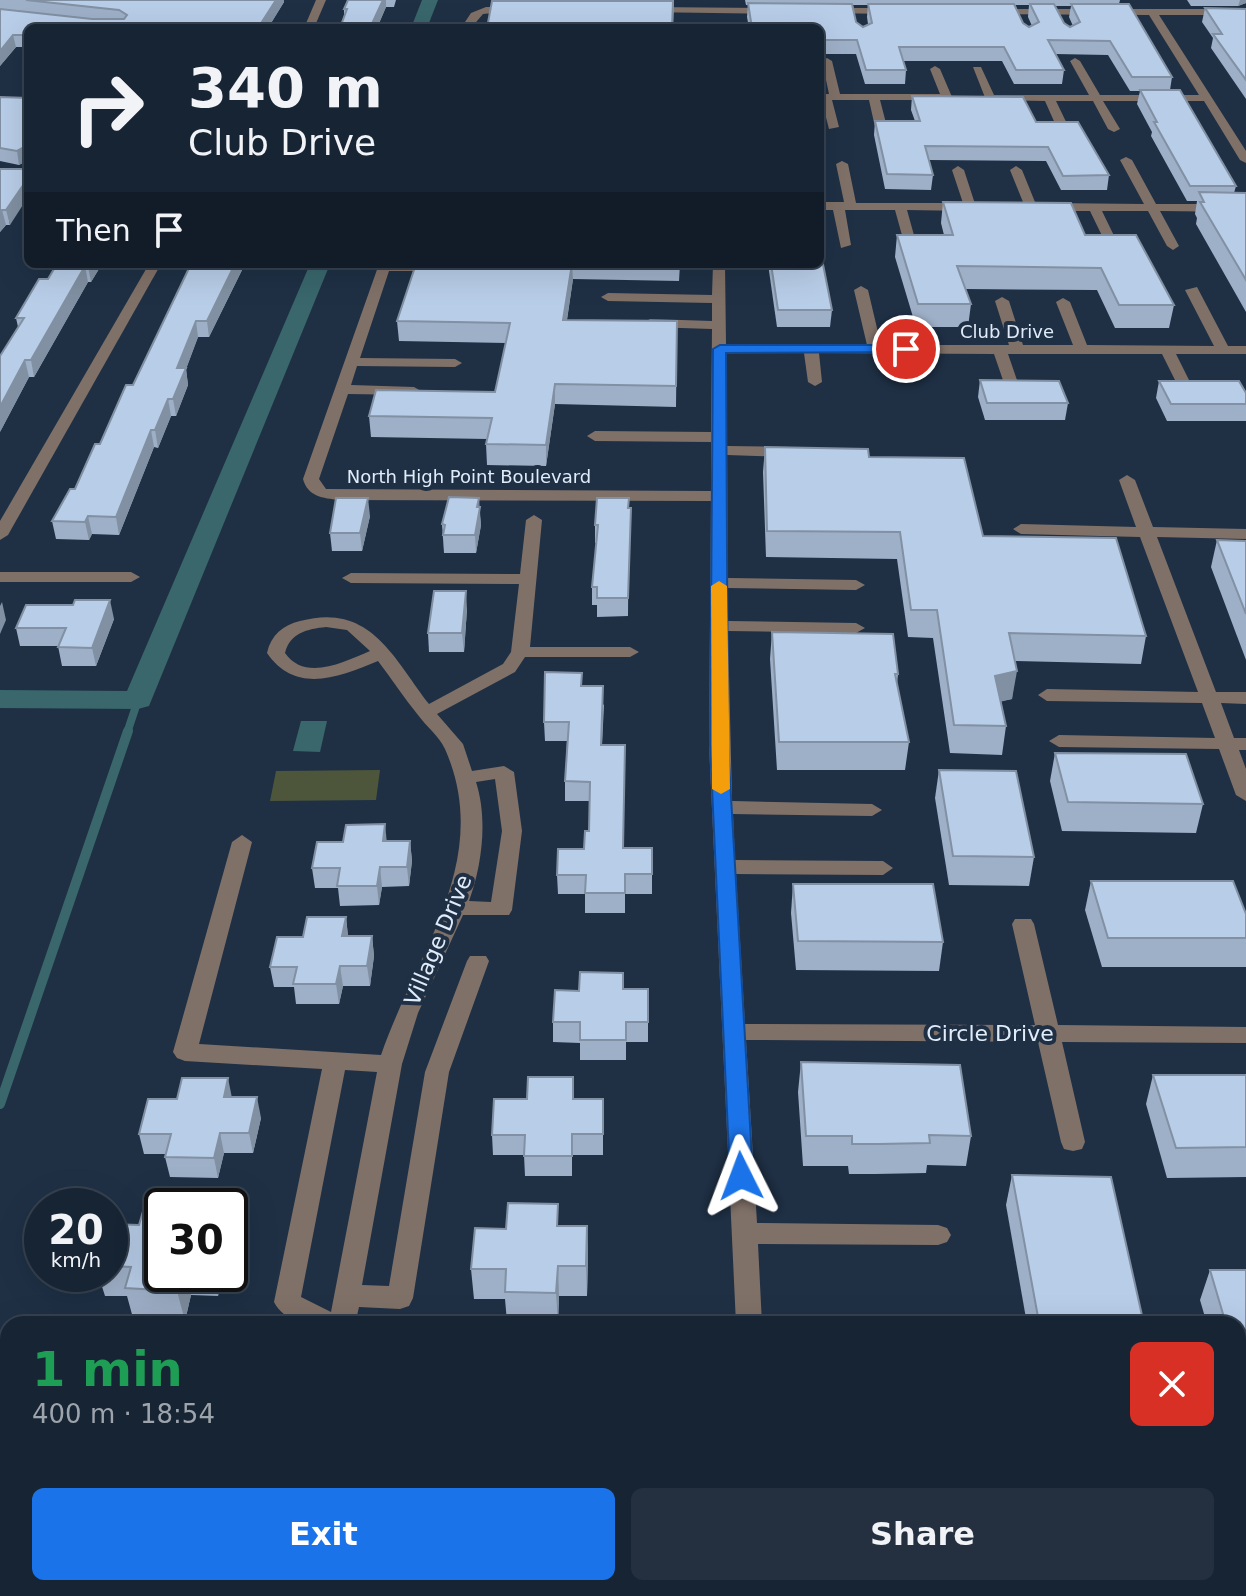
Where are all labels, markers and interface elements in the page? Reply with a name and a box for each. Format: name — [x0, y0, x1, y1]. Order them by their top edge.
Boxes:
text: 340 m — [188, 55, 383, 120]
icon: right — [56, 56, 160, 160]
text: Club Drive — [188, 122, 376, 163]
icon: arrive — [147, 208, 191, 252]
text: Then — [56, 213, 131, 248]
pin — [872, 315, 940, 383]
street label: Club Drive — [960, 321, 1054, 342]
icon: arrive — [884, 327, 928, 371]
street label: North High Point Boulevard — [347, 466, 591, 487]
street label: Village Drive — [399, 871, 477, 1009]
street label: Circle Drive — [926, 1021, 1054, 1046]
position arrow — [699, 1134, 783, 1218]
speed limit sign: 30 — [144, 1188, 248, 1292]
text: 20 — [48, 1207, 104, 1253]
text: km/h — [51, 1248, 101, 1272]
text: 1 min — [32, 1341, 183, 1397]
button: close — [1130, 1342, 1214, 1426]
text: 400 m · 18:54 — [32, 1399, 215, 1429]
button: Exit — [32, 1488, 615, 1580]
button: Share — [631, 1488, 1214, 1580]

